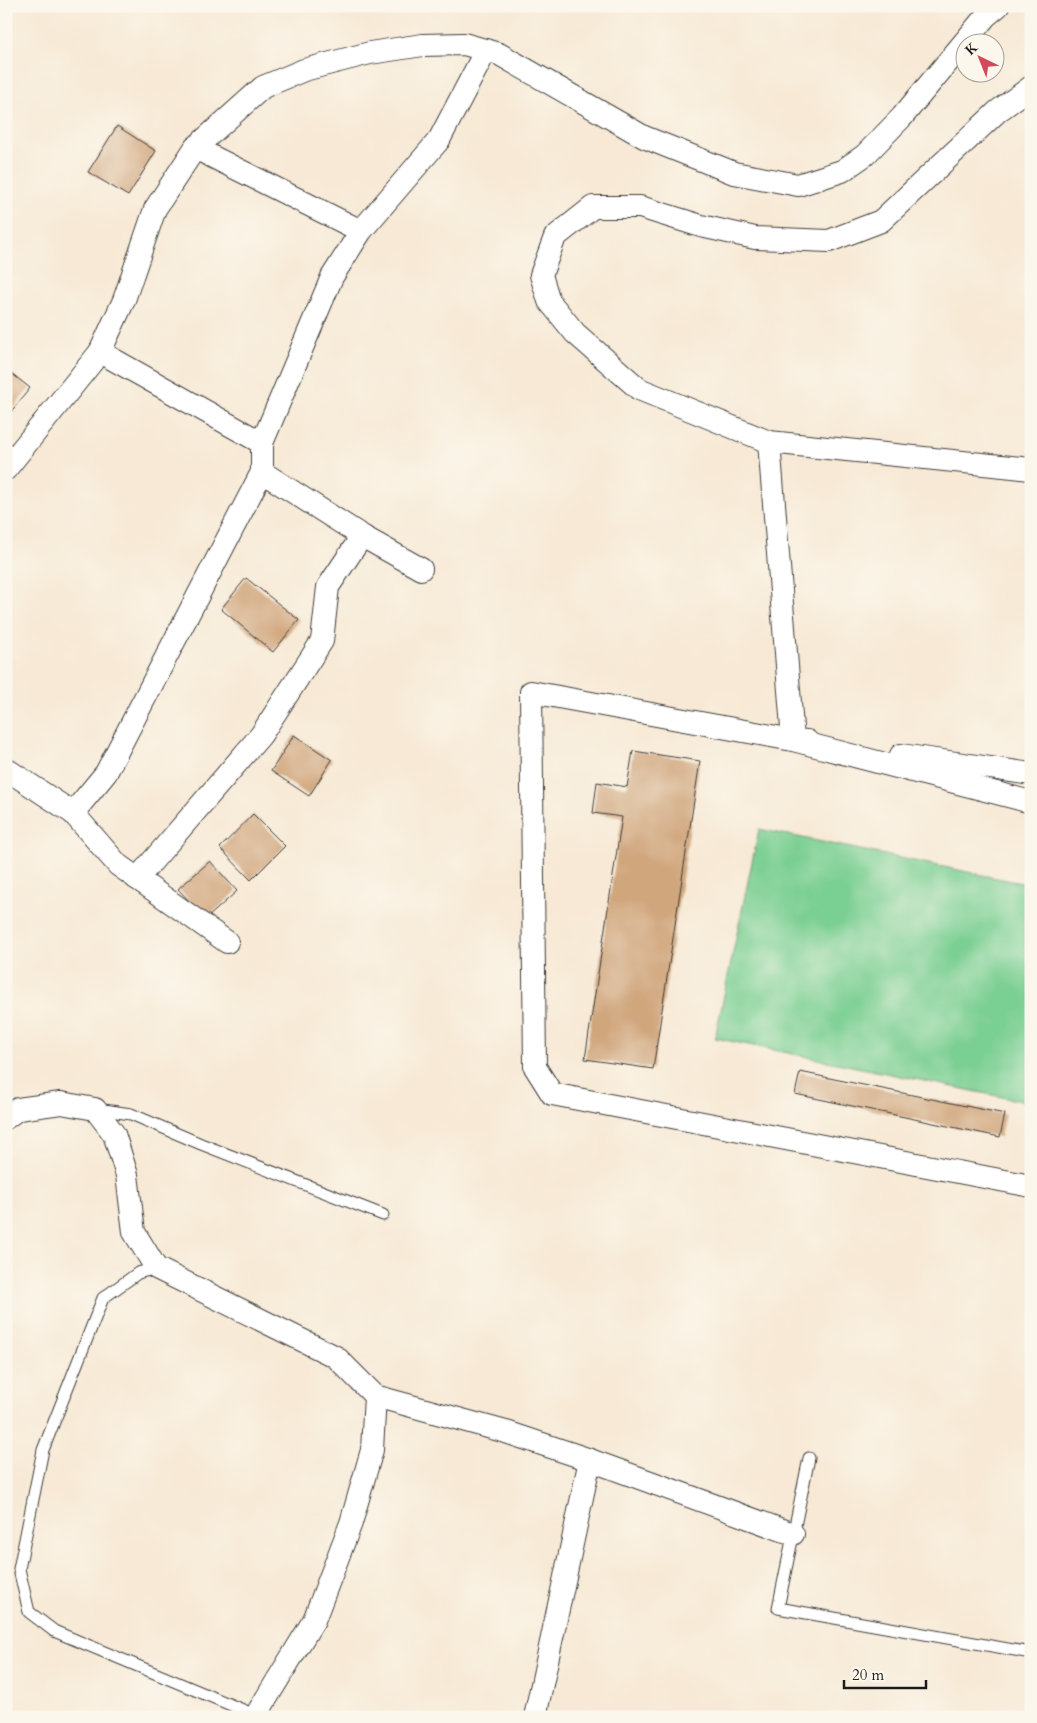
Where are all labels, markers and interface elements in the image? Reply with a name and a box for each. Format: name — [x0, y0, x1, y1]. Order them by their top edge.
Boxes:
north arrow — [954, 32, 1004, 82]
text: K — [961, 38, 983, 60]
scale bar — [844, 1658, 927, 1690]
text: 20 m — [852, 1665, 884, 1685]

